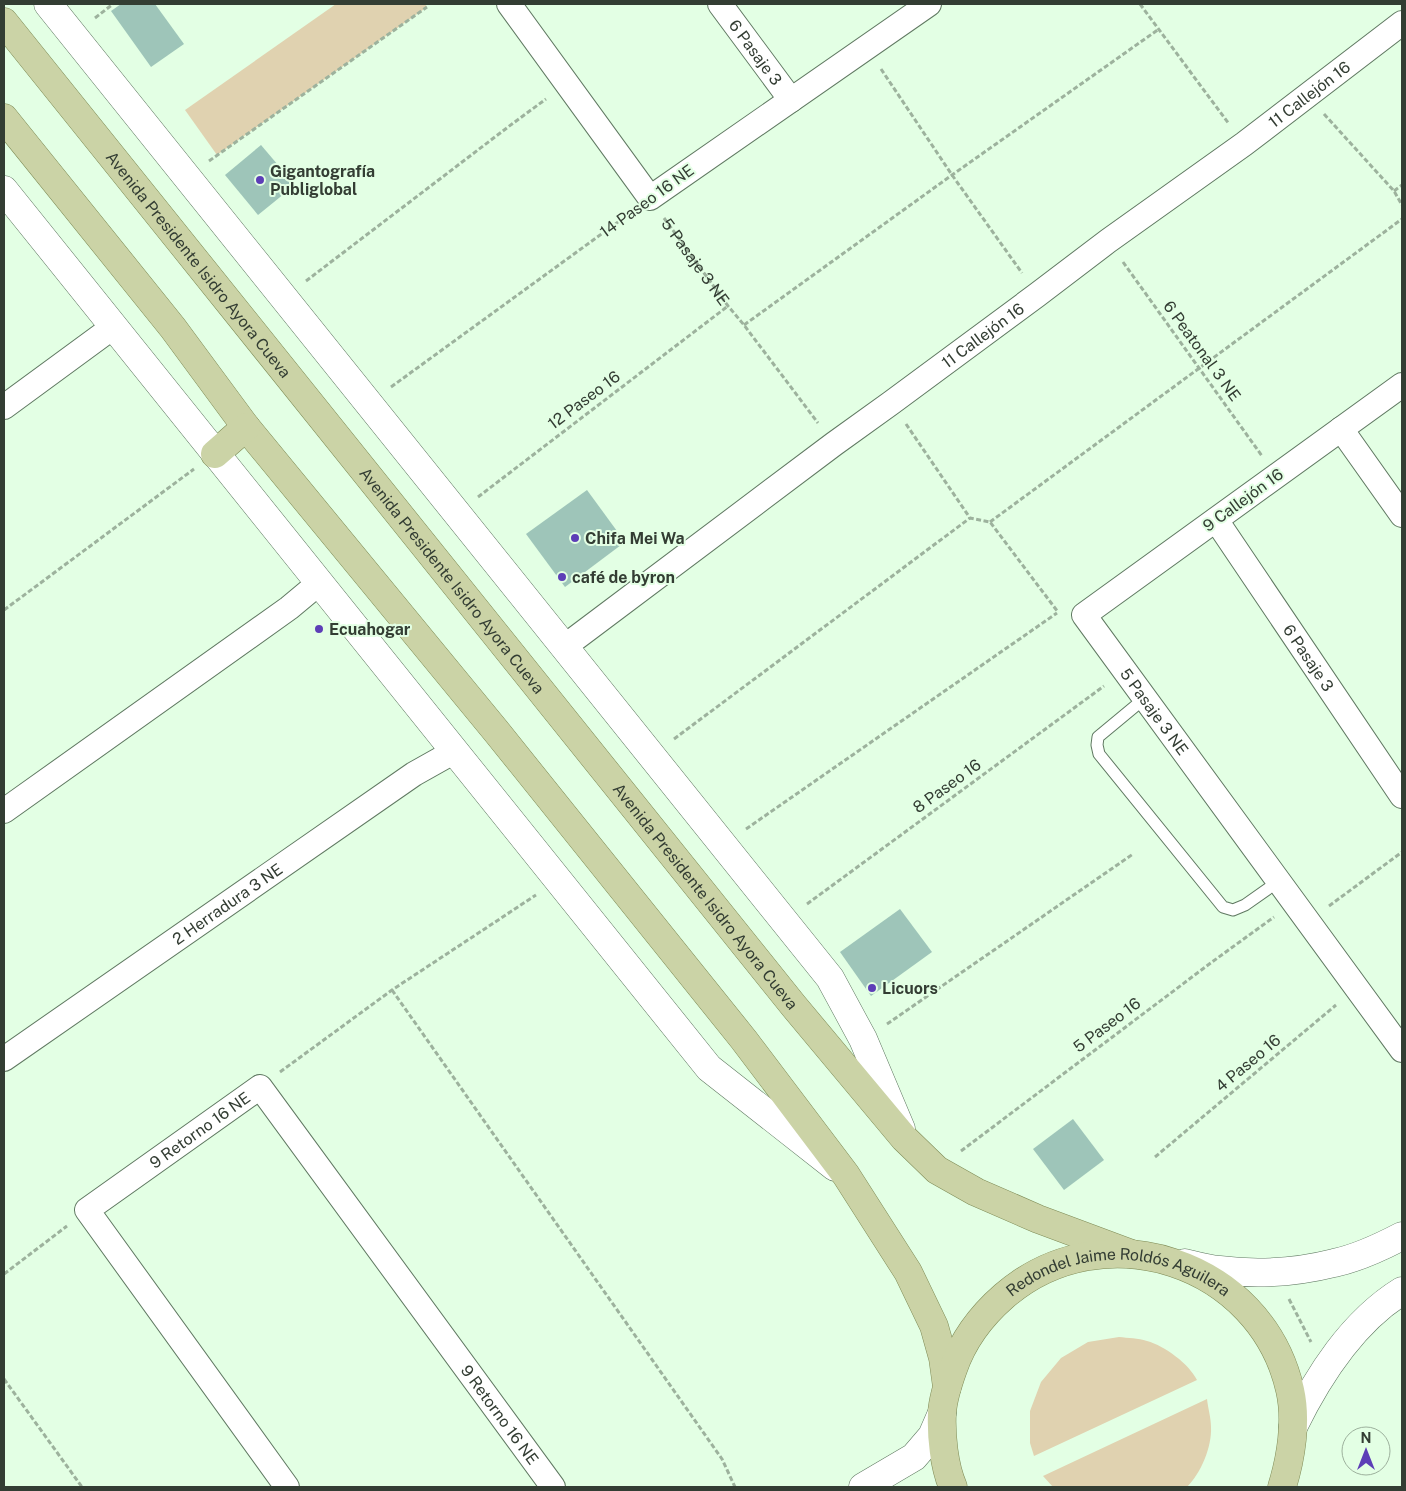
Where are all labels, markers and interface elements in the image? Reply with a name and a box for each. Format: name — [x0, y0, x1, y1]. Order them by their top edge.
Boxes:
street label: 6 Pasaje 3 — [725, 16, 786, 89]
street label: 11 Callejón 16 — [1265, 57, 1354, 131]
street label: Avenida Presidente Isidro Ayora Cueva — [102, 148, 295, 381]
street label: 14 Paseo 16 NE — [596, 161, 698, 241]
place label: Gigantografía Publiglobal — [270, 162, 375, 199]
marker: Gigantografía Publiglobal — [254, 174, 266, 186]
street label: 5 Pasaje 3 NE — [658, 214, 734, 309]
street label: 6 Peatonal 3 NE — [1159, 297, 1245, 405]
street label: 11 Callejón 16 — [938, 299, 1028, 372]
street label: 12 Paseo 16 — [544, 367, 624, 433]
street label: Avenida Presidente Isidro Ayora Cueva — [356, 463, 549, 697]
street label: 9 Callejón 16 — [1199, 464, 1287, 535]
place label: Chifa Mei Wa — [585, 529, 684, 548]
marker: Chifa Mei Wa — [569, 532, 581, 544]
place label: café de byron — [572, 568, 675, 587]
marker: café de byron — [556, 571, 568, 583]
place label: Ecuahogar — [329, 620, 411, 639]
street label: 6 Pasaje 3 — [1279, 620, 1338, 695]
marker: Ecuahogar — [313, 623, 325, 635]
street label: 5 Pasaje 3 NE — [1116, 664, 1193, 759]
street label: 8 Paseo 16 — [909, 755, 985, 817]
street label: Avenida Presidente Isidro Ayora Cueva — [609, 779, 802, 1013]
street label: 2 Herradura 3 NE — [169, 859, 286, 948]
place label: Licuors — [882, 979, 938, 998]
marker: Licuors — [866, 982, 878, 994]
street label: 5 Paseo 16 — [1070, 993, 1144, 1056]
street label: 4 Paseo 16 — [1212, 1030, 1284, 1096]
street label: 9 Retorno 16 NE — [146, 1088, 254, 1172]
text: Redondel Jaime Roldós Aguilera — [1002, 1244, 1234, 1300]
street label: Redondel Jaime Roldós Aguilera — [999, 1287, 1237, 1307]
street label: 9 Retorno 16 NE — [457, 1361, 543, 1468]
north arrow — [1341, 1426, 1391, 1476]
text: N — [1361, 1430, 1371, 1446]

